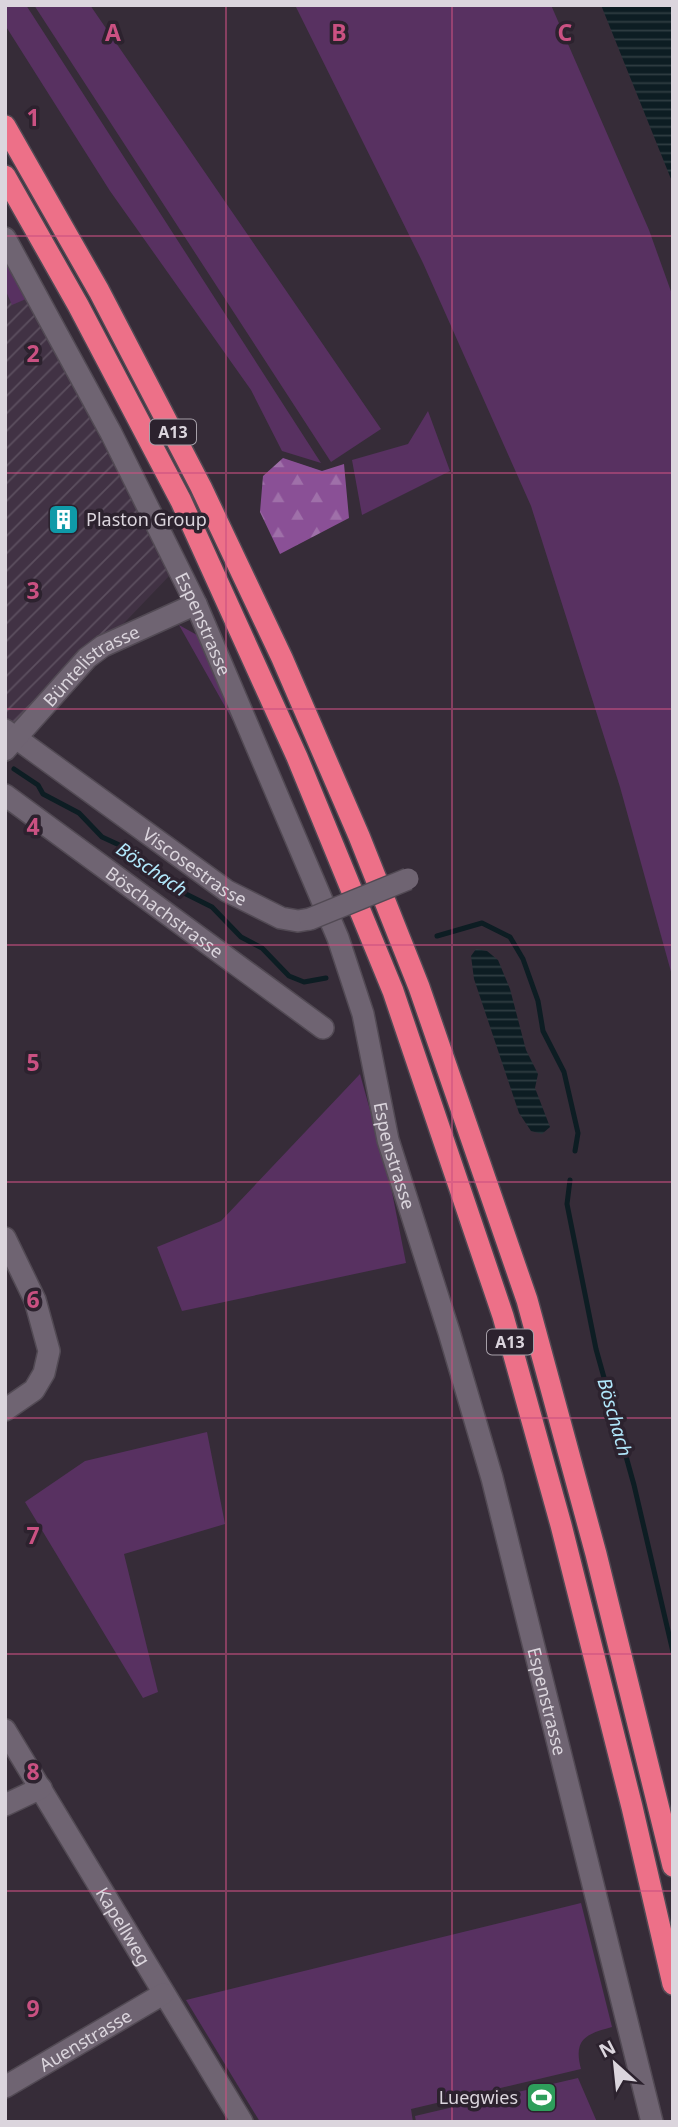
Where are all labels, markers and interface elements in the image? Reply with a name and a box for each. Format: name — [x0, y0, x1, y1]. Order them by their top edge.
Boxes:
text: A — [105, 16, 121, 48]
text: B — [331, 16, 347, 48]
text: C — [558, 16, 573, 48]
text: 1 — [26, 101, 40, 133]
text: 2 — [26, 337, 40, 369]
road number: A13 — [150, 420, 196, 444]
building icon: Plaston Group — [46, 502, 80, 536]
place label: Plaston Group — [86, 507, 207, 531]
street label: Espenstrasse — [170, 568, 237, 679]
text: 3 — [26, 574, 40, 606]
street label: Büntelistrasse — [37, 619, 143, 712]
text: 4 — [26, 810, 40, 842]
street label: Viscosestrasse — [138, 822, 251, 911]
water label: Böschach — [111, 836, 193, 902]
street label: Böschachstrasse — [101, 861, 229, 963]
text: 5 — [26, 1046, 40, 1078]
street label: Espenstrasse — [369, 1100, 421, 1212]
text: 6 — [26, 1283, 40, 1315]
road number: A13 — [487, 1330, 533, 1354]
water label: Böschach — [591, 1375, 639, 1459]
text: 7 — [26, 1519, 40, 1551]
street label: Espenstrasse — [522, 1645, 572, 1758]
text: 8 — [26, 1755, 40, 1787]
street label: Kapellweg — [91, 1882, 156, 1970]
text: 9 — [26, 1992, 40, 2024]
street label: Auenstrasse — [34, 2003, 136, 2076]
north arrow — [580, 2029, 650, 2099]
text: N — [594, 2034, 620, 2064]
sports icon: Luegwies — [524, 2080, 558, 2114]
place label: Luegwies — [439, 2085, 518, 2109]

